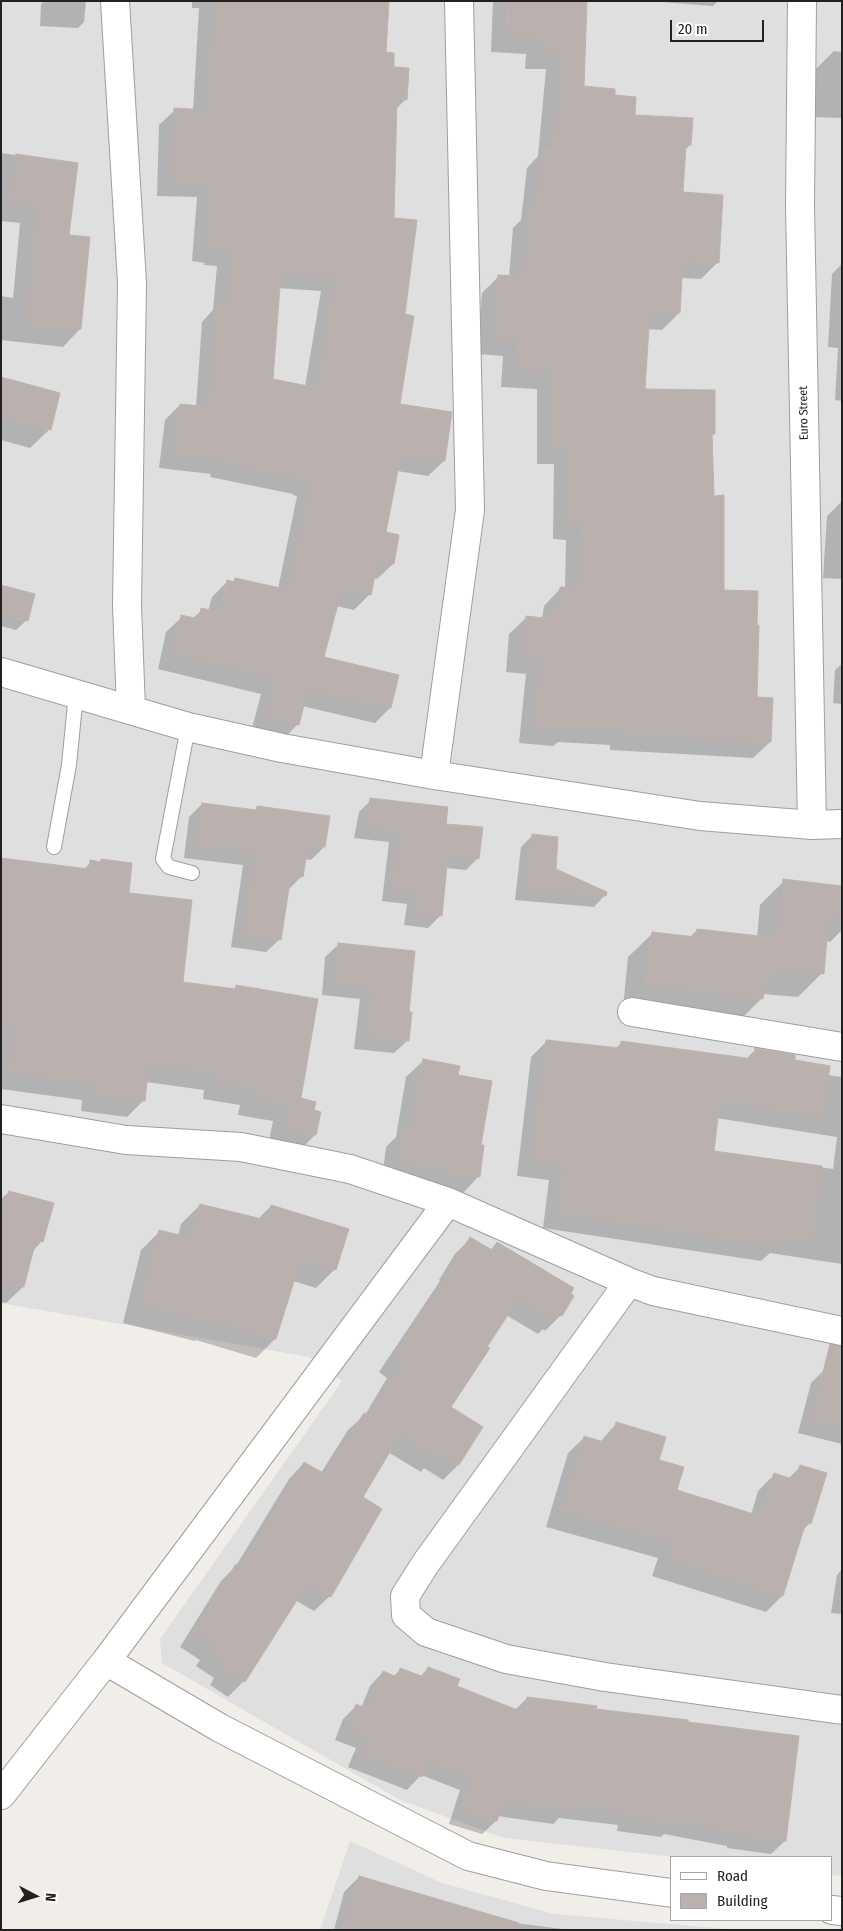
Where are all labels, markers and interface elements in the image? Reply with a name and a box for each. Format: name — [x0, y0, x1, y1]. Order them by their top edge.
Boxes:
scale bar — [673, 10, 767, 42]
text: 20 m — [678, 20, 708, 38]
street label: Euro Street — [796, 386, 812, 440]
legend — [670, 1856, 833, 1921]
text: Road — [717, 1867, 748, 1885]
north arrow — [10, 1871, 60, 1921]
text: N — [42, 1892, 59, 1902]
text: Building — [717, 1892, 768, 1910]

